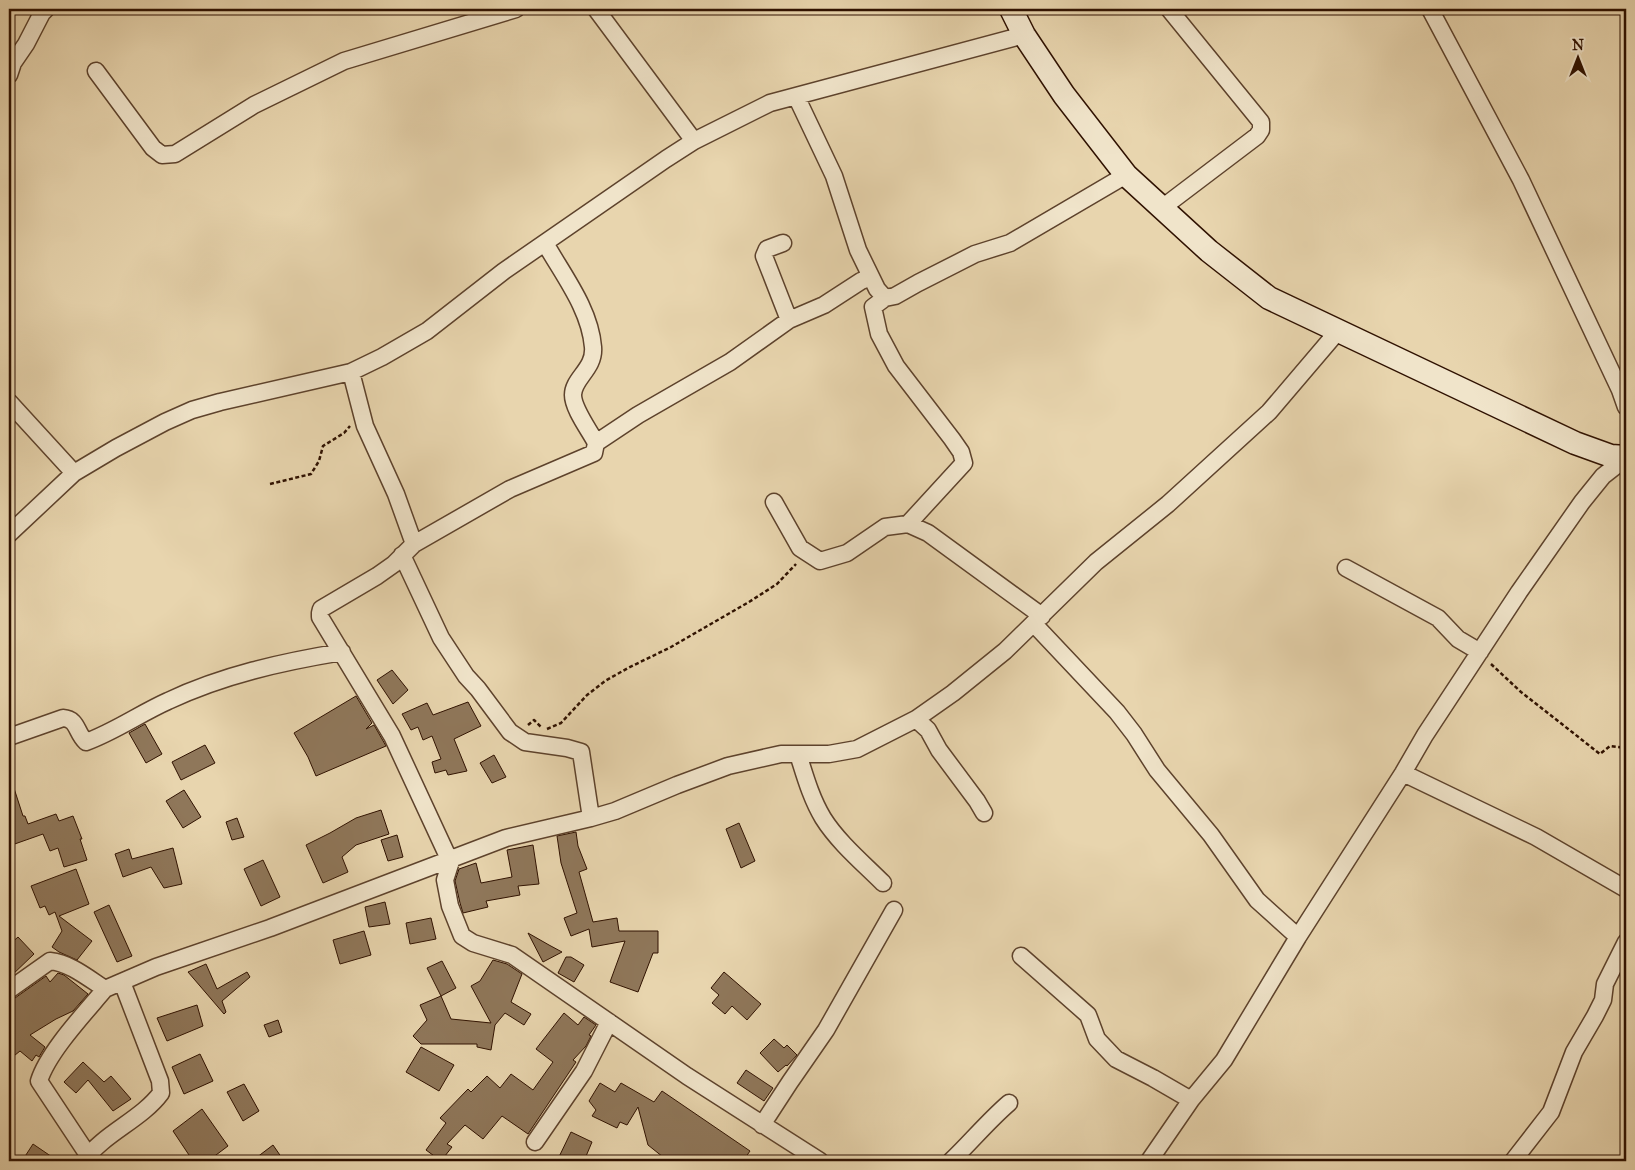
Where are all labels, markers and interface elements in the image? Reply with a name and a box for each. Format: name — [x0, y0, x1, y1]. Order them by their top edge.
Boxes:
north arrow — [1552, 32, 1602, 82]
text: N — [1572, 37, 1584, 54]

